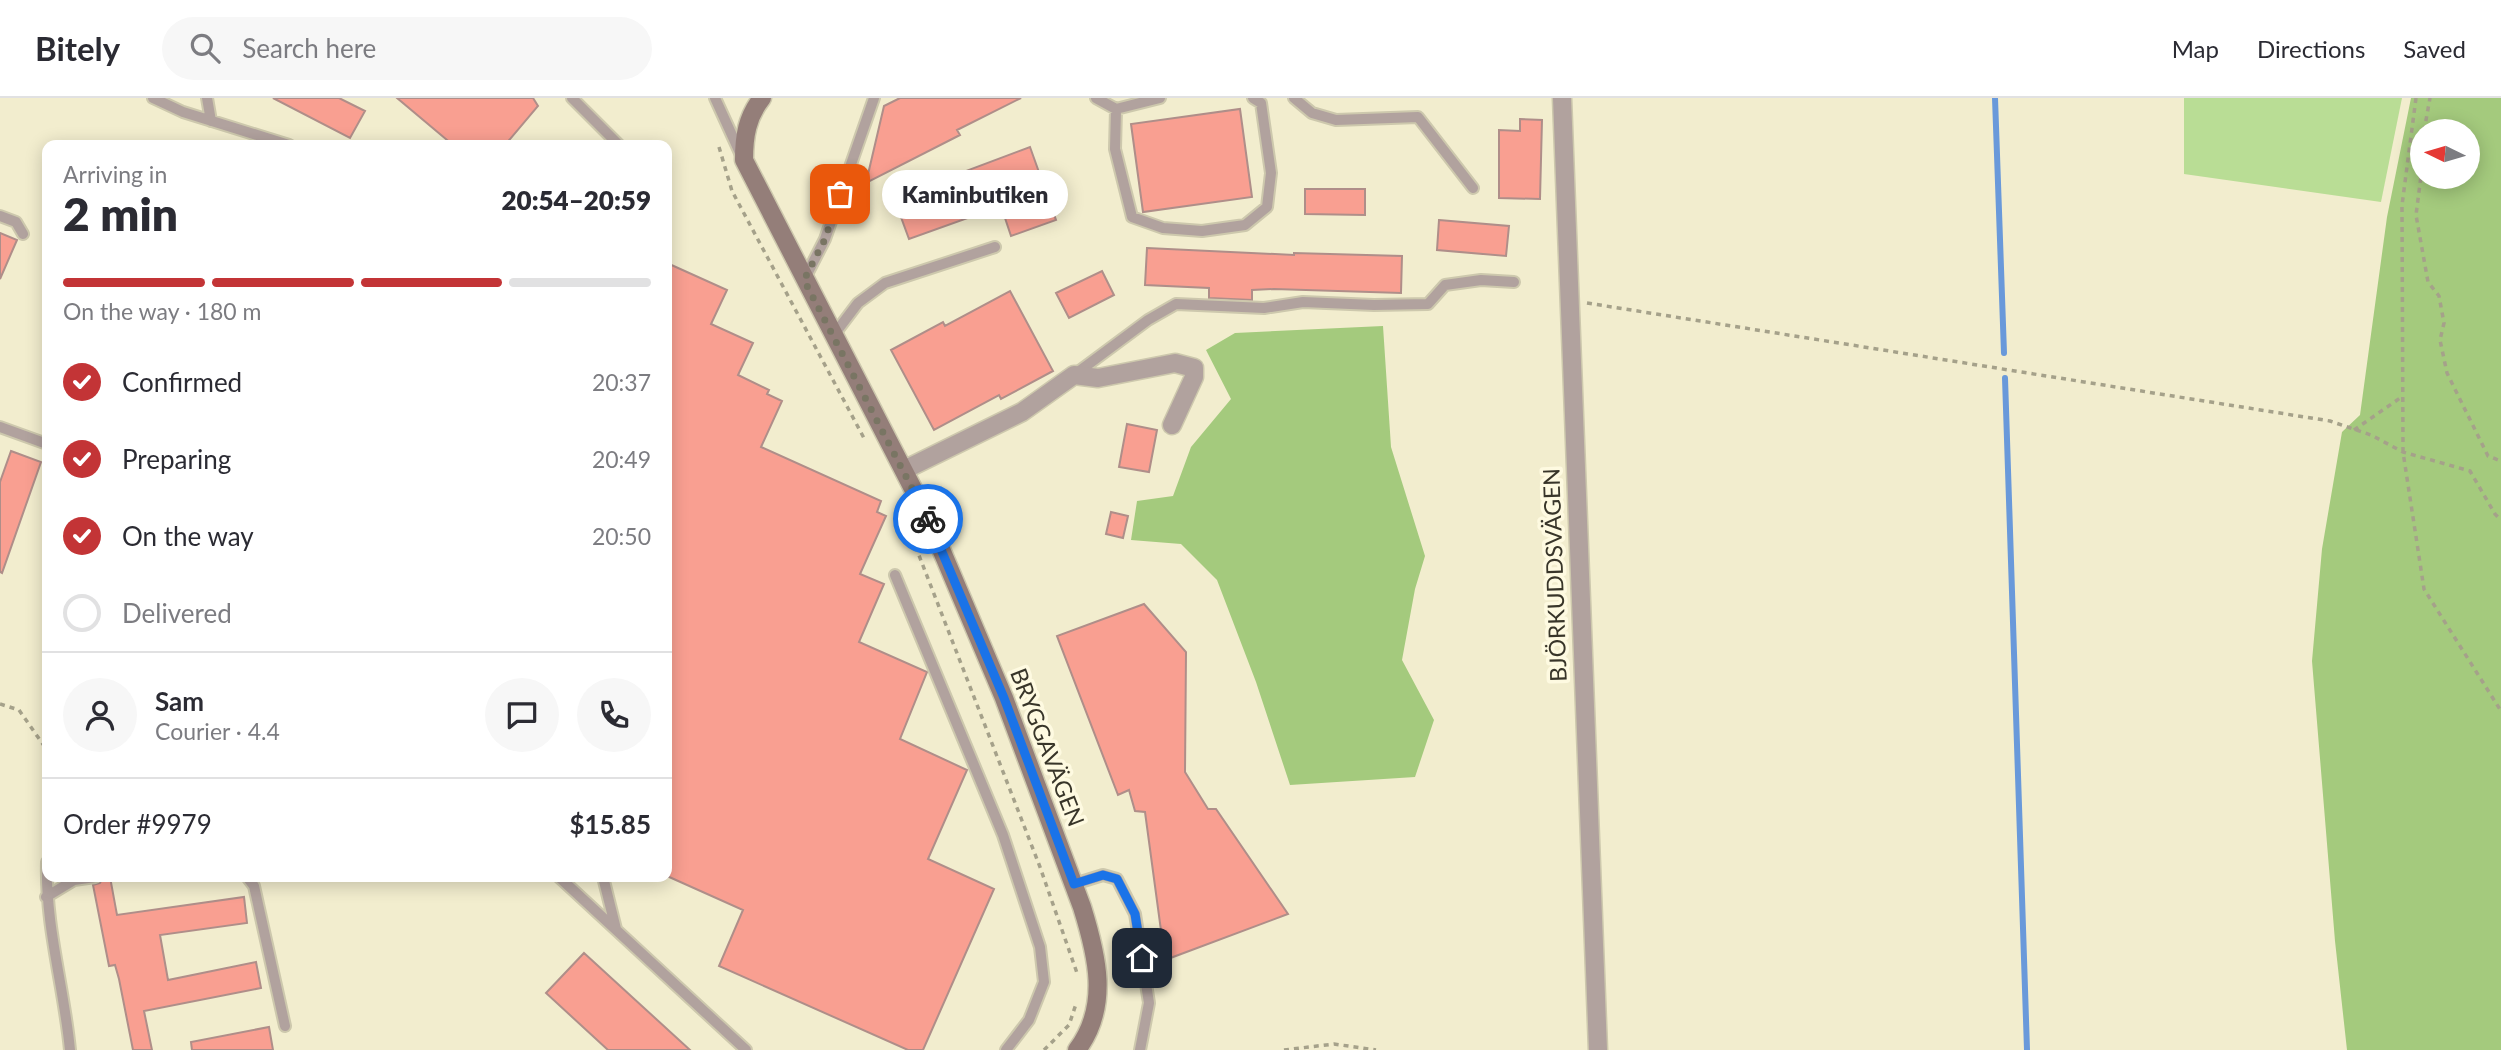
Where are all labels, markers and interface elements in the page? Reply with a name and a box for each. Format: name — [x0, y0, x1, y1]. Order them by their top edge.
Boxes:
search box — [162, 17, 652, 80]
text: Bitely — [35, 28, 120, 68]
icon: search — [186, 29, 224, 67]
text: Search here — [242, 32, 376, 64]
text: Map — [2172, 34, 2219, 63]
text: Directions — [2257, 34, 2365, 63]
text: Saved — [2403, 34, 2466, 63]
north arrow — [2410, 119, 2480, 189]
map controls — [2410, 119, 2480, 189]
text: Arriving in — [63, 160, 167, 188]
pin — [810, 164, 870, 224]
callout: Kaminbutiken — [882, 170, 1068, 218]
icon: bag — [821, 175, 859, 213]
text: Kaminbutiken — [902, 180, 1048, 208]
text: 20:54–20:59 — [501, 184, 651, 216]
text: 2 min — [63, 186, 178, 241]
text: On the way · 180 m — [63, 297, 262, 325]
icon: check — [63, 363, 101, 401]
text: Confirmed — [122, 366, 242, 398]
text: 20:37 — [592, 368, 651, 396]
icon: check — [63, 440, 101, 478]
text: Preparing — [122, 443, 231, 475]
text: 20:49 — [592, 445, 651, 473]
street label: BJÖRKUDDSVÄGEN — [1536, 468, 1572, 682]
courier — [893, 484, 963, 554]
icon: bike — [909, 500, 947, 538]
icon: check — [63, 517, 101, 555]
text: On the way — [122, 520, 254, 552]
text: 20:50 — [592, 522, 651, 550]
text: Delivered — [122, 597, 232, 629]
street label: BRYGGAVÄGEN — [1005, 664, 1091, 830]
button: person — [63, 678, 137, 752]
button: chat — [485, 678, 559, 752]
button: phone — [577, 678, 651, 752]
text: Sam — [155, 685, 204, 717]
text: Courier · 4.4 — [155, 717, 280, 745]
text: Order #9979 — [63, 808, 212, 840]
text: $15.85 — [569, 808, 651, 840]
pin — [1112, 928, 1172, 988]
icon: home — [1123, 939, 1161, 977]

